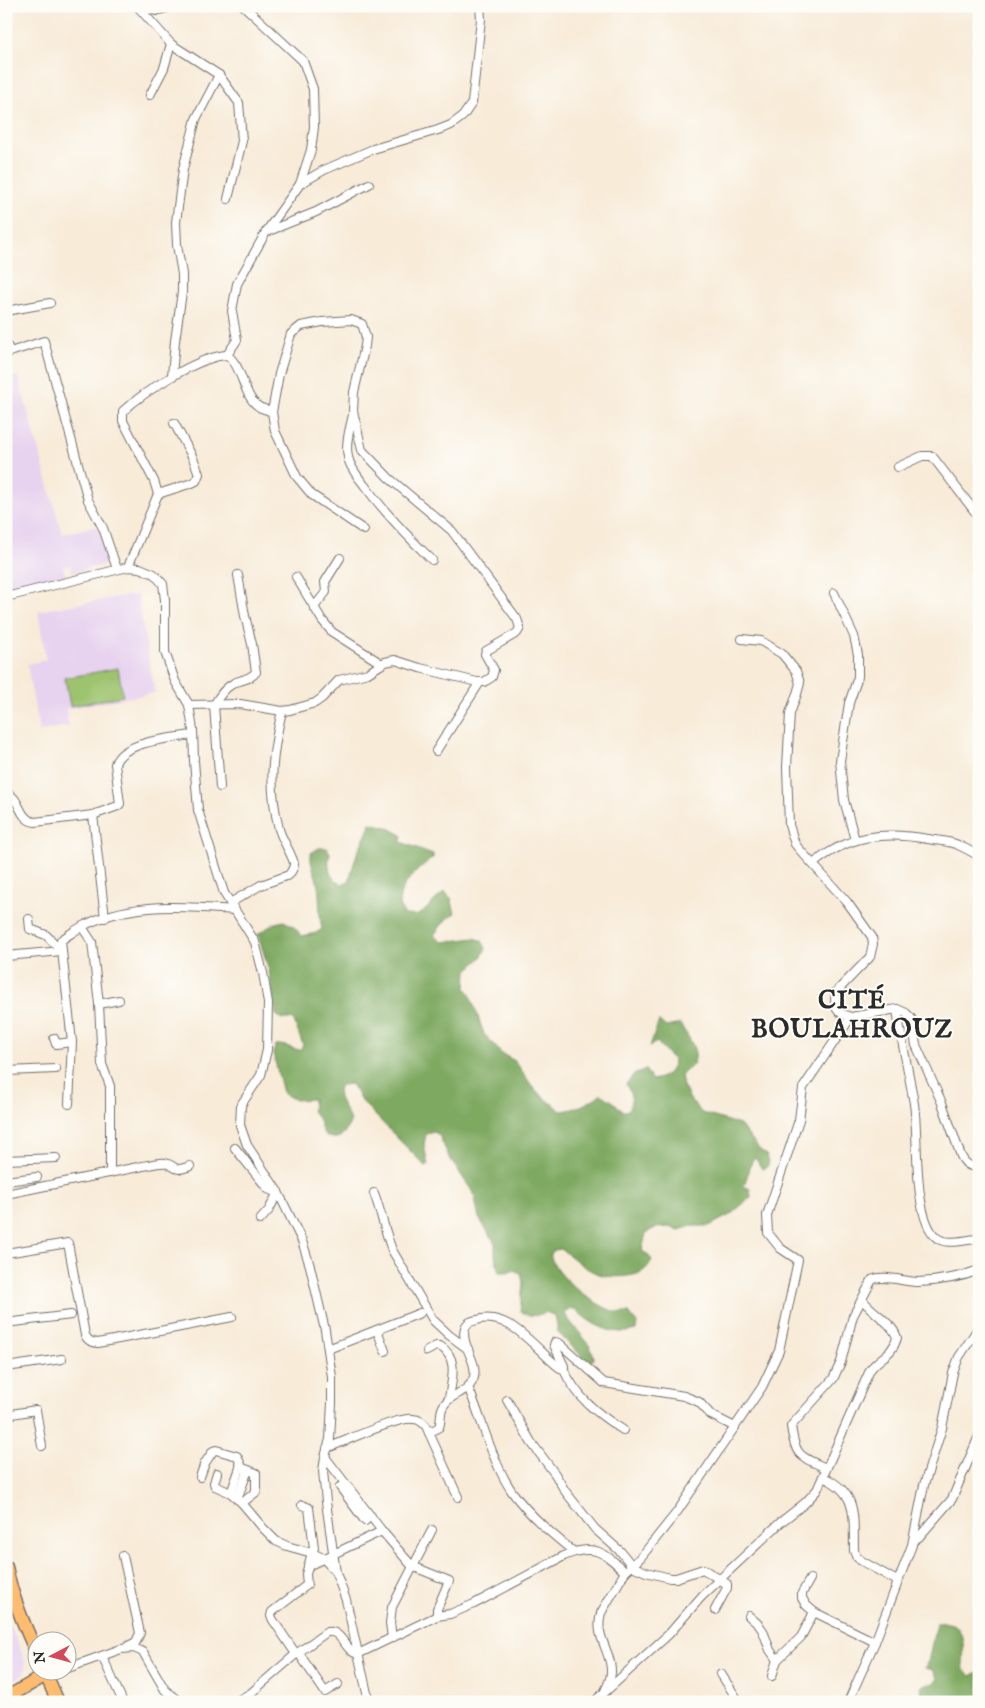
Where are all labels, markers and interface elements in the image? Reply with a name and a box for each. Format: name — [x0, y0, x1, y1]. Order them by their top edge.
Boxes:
district label: CITÉ BOULAHROUZ — [751, 984, 953, 1046]
north arrow — [28, 1630, 78, 1680]
text: N — [30, 1650, 50, 1665]

